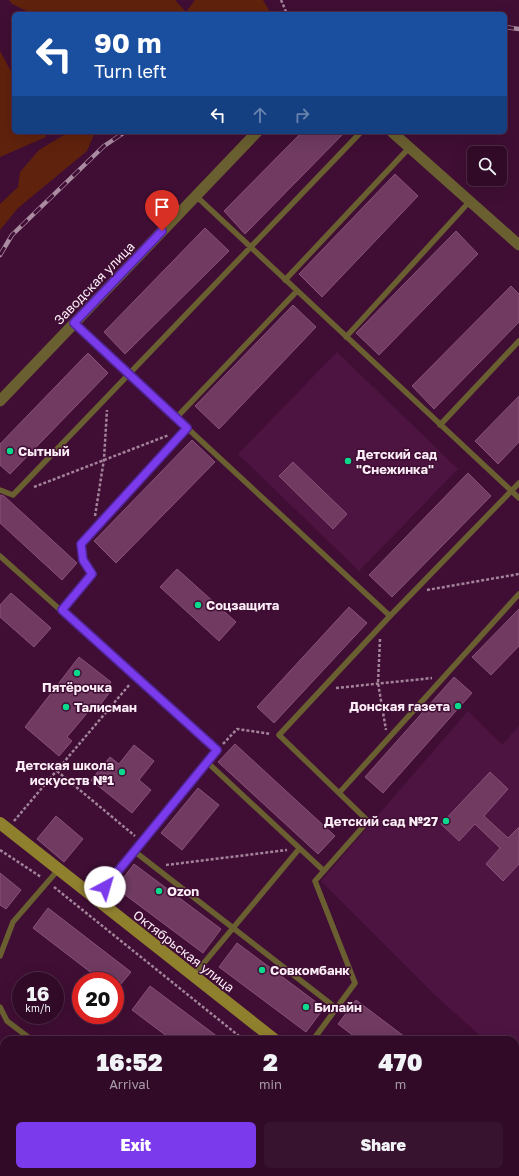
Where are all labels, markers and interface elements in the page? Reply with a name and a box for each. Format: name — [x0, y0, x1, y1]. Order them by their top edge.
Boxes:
text: 90 m — [94, 26, 161, 59]
icon: left — [28, 28, 80, 80]
text: Turn left — [94, 60, 167, 82]
icon: left — [207, 104, 229, 126]
icon: ahead — [249, 104, 271, 126]
icon: right — [291, 104, 313, 126]
map controls — [467, 146, 507, 186]
button: search — [467, 146, 507, 186]
pin — [145, 190, 179, 231]
icon: arrive — [151, 196, 173, 218]
street label: Заводская улица — [50, 238, 138, 328]
place label: Сытный — [18, 443, 70, 459]
marker: Сытный — [5, 446, 15, 456]
place label: Детский сад "Снежинка" — [356, 446, 437, 477]
marker: Детский сад "Снежинка" — [343, 456, 353, 466]
place label: Соцзащита — [206, 597, 280, 613]
marker: Соцзащита — [193, 600, 203, 610]
marker: Пятёрочка — [72, 668, 82, 678]
place label: Пятёрочка — [42, 679, 112, 695]
place label: Донская газета — [349, 698, 450, 714]
place label: Талисман — [74, 699, 137, 715]
marker: Донская газета — [453, 701, 463, 711]
marker: Талисман — [61, 702, 71, 712]
place label: Детская школа искусств №1 — [16, 757, 114, 788]
marker: Детская школа искусств №1 — [117, 767, 127, 777]
place label: Детский сад №27 — [324, 813, 438, 829]
marker: Детский сад №27 — [441, 816, 451, 826]
position arrow — [84, 866, 126, 908]
place label: Ozon — [167, 883, 199, 899]
marker: Ozon — [154, 886, 164, 896]
street label: Октябрьская улица — [130, 907, 238, 995]
place label: Совкомбанк — [270, 962, 350, 978]
marker: Совкомбанк — [257, 965, 267, 975]
speed limit sign: 20 — [72, 972, 124, 1024]
text: 16 — [26, 981, 49, 1005]
place label: Билайн — [314, 999, 362, 1015]
text: km/h — [25, 1002, 51, 1014]
marker: Билайн — [301, 1002, 311, 1012]
text: 16:52 — [96, 1047, 163, 1076]
text: 2 — [263, 1047, 278, 1076]
text: 470 — [378, 1047, 423, 1076]
text: Arrival — [109, 1076, 150, 1092]
text: min — [259, 1076, 282, 1092]
text: m — [395, 1076, 406, 1092]
button: Exit — [16, 1122, 256, 1168]
button: Share — [264, 1122, 503, 1168]

